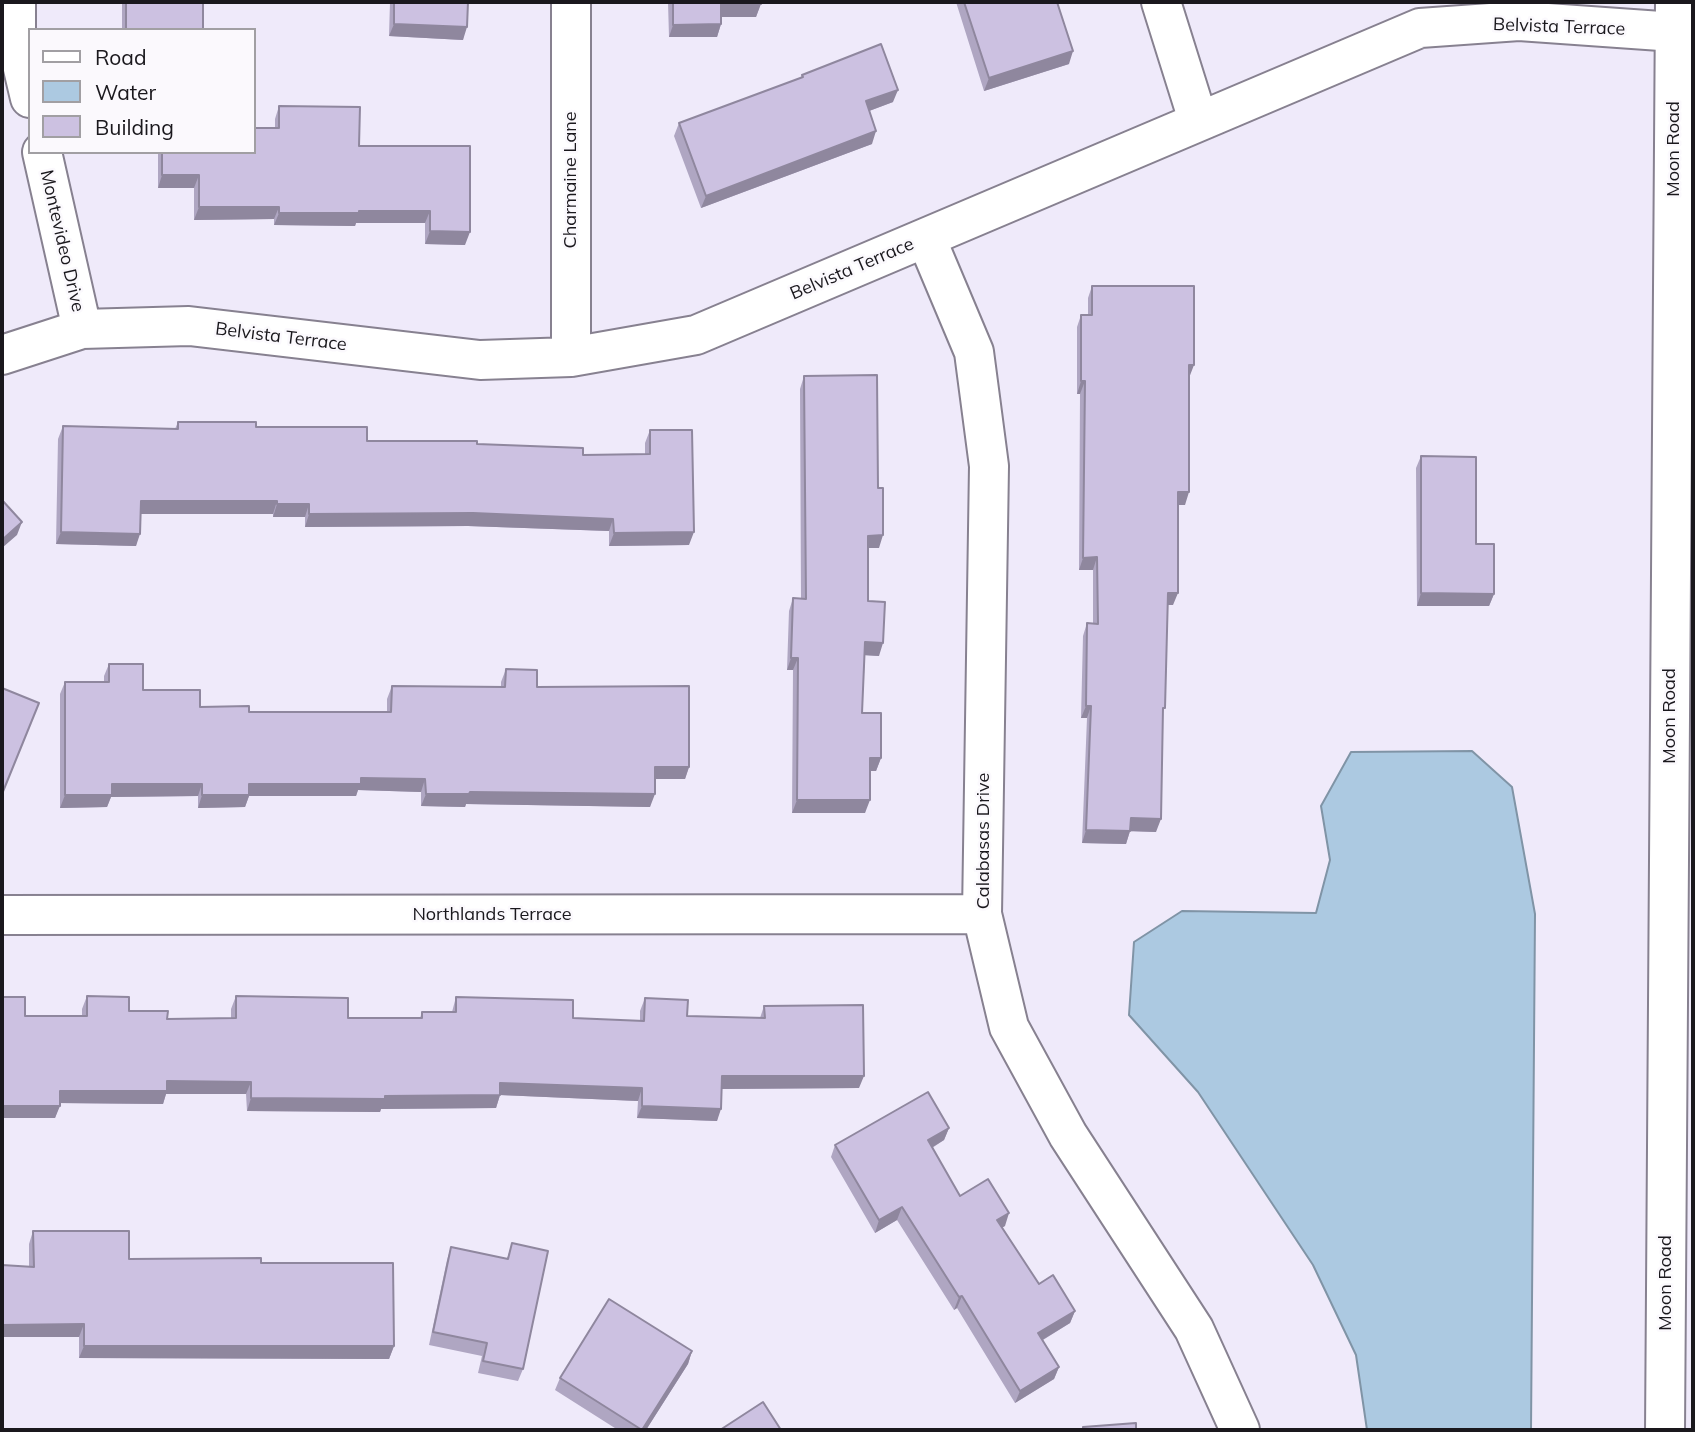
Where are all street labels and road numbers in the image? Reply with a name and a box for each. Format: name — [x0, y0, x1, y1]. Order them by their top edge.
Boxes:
street label: Belvista Terrace — [1492, 14, 1626, 40]
street label: Moon Road — [1663, 101, 1685, 197]
street label: Charmaine Lane — [560, 111, 582, 249]
street label: Montevideo Drive — [35, 168, 89, 314]
street label: Belvista Terrace — [787, 233, 917, 305]
street label: Belvista Terrace — [214, 318, 348, 356]
street label: Moon Road — [1659, 668, 1681, 764]
street label: Calabasas Drive — [973, 773, 995, 909]
street label: Northlands Terrace — [412, 904, 572, 926]
street label: Moon Road — [1655, 1235, 1677, 1331]

